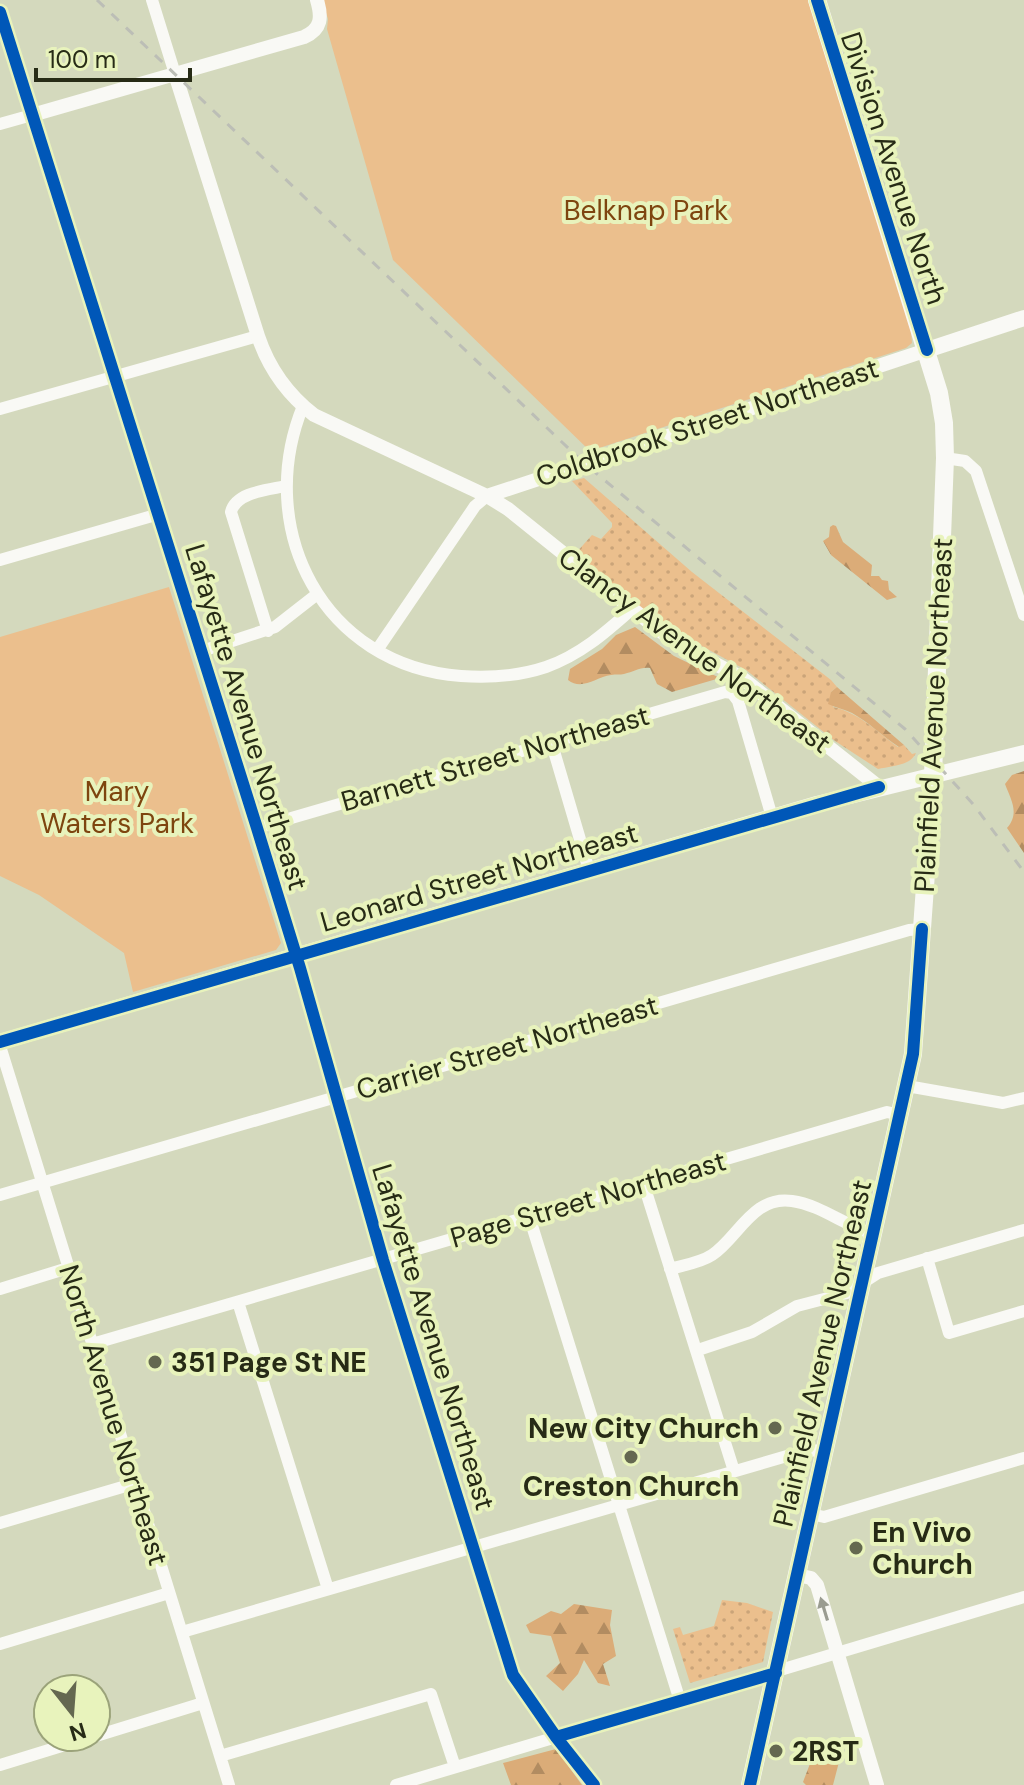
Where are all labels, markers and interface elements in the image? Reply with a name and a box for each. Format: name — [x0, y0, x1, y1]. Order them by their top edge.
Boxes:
street label: Division Avenue North — [832, 27, 955, 309]
scale bar — [36, 32, 190, 82]
text: 100 m — [48, 44, 116, 75]
park label: Belknap Park — [564, 192, 728, 229]
street label: Coldbrook Street Northeast — [531, 350, 883, 495]
street label: Plainfield Avenue Northeast — [906, 537, 961, 893]
street label: Clancy Avenue Northeast — [551, 539, 838, 762]
street label: Lafayette Avenue Northeast — [176, 540, 317, 895]
street label: Barnett Street Northeast — [337, 697, 654, 820]
park label: Mary Waters Park — [40, 773, 194, 842]
street label: Leonard Street Northeast — [316, 814, 642, 941]
street label: Carrier Street Northeast — [352, 987, 662, 1108]
street label: Page Street Northeast — [446, 1142, 730, 1257]
street label: Lafayette Avenue Northeast — [363, 1160, 504, 1515]
street label: Plainfield Avenue Northeast — [765, 1176, 880, 1530]
street label: North Avenue Northeast — [50, 1260, 177, 1570]
place label: 351 Page St NE — [171, 1344, 367, 1381]
marker: 351 Page St NE — [146, 1353, 164, 1371]
place label: New City Church — [528, 1410, 759, 1447]
marker: New City Church — [766, 1419, 784, 1437]
marker: Creston Church — [622, 1448, 640, 1466]
place label: Creston Church — [523, 1468, 739, 1505]
place label: En Vivo Church — [872, 1514, 973, 1583]
marker: En Vivo Church — [847, 1539, 865, 1557]
one-way arrow — [817, 1596, 830, 1620]
north arrow — [32, 1673, 112, 1753]
text: N — [66, 1715, 90, 1748]
place label: 2RST — [792, 1733, 859, 1770]
marker: 2RST — [767, 1742, 785, 1760]

